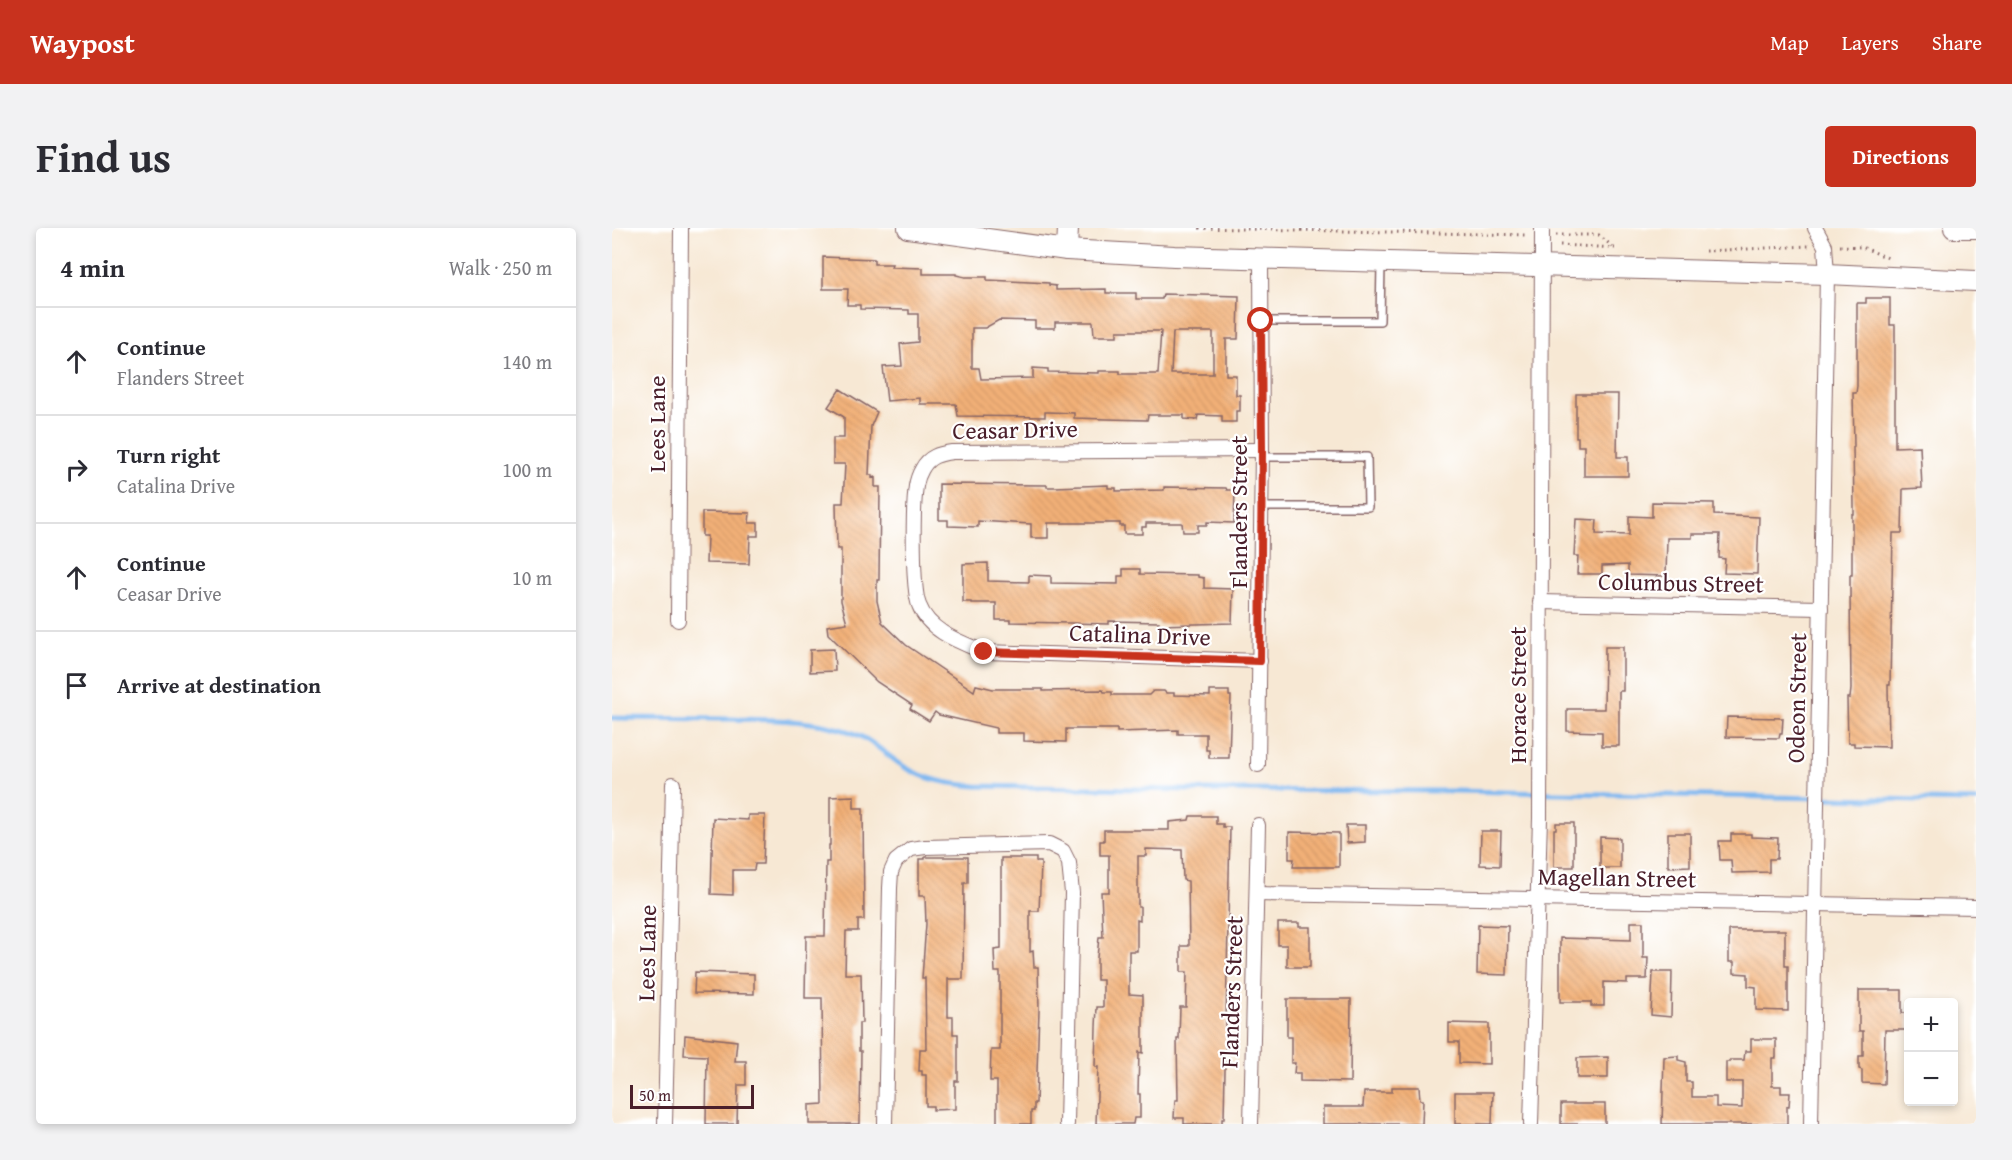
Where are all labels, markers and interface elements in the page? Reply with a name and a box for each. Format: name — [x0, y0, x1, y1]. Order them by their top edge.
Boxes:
text: Waypost — [30, 22, 135, 63]
text: Map — [1770, 27, 1809, 58]
text: Layers — [1842, 27, 1899, 58]
text: Share — [1932, 27, 1982, 58]
text: Find us — [36, 126, 171, 187]
button: Directions — [1825, 126, 1976, 187]
text: 4 min — [60, 248, 125, 287]
text: Walk · 250 m — [449, 253, 552, 282]
route start — [1247, 307, 1273, 333]
text: Continue — [117, 331, 206, 363]
icon: ahead — [60, 345, 93, 378]
text: 140 m — [502, 347, 552, 376]
text: Flanders Street — [117, 363, 244, 392]
street label: Lees Lane — [639, 376, 674, 472]
street label: Ceasar Drive — [952, 411, 1078, 448]
street label: Flanders Street — [1221, 435, 1256, 588]
text: Turn right — [117, 439, 220, 471]
icon: right — [60, 453, 93, 486]
text: 100 m — [502, 455, 552, 484]
text: Catalina Drive — [117, 471, 235, 500]
text: Continue — [117, 547, 206, 579]
icon: ahead — [60, 561, 93, 594]
text: 10 m — [512, 563, 552, 592]
street label: Columbus Street — [1598, 564, 1765, 601]
text: Ceasar Drive — [117, 579, 222, 608]
street label: Catalina Drive — [1069, 615, 1211, 654]
street label: Horace Street — [1500, 626, 1535, 764]
street label: Odeon Street — [1778, 632, 1815, 763]
route end — [970, 638, 996, 664]
icon: arrive — [60, 669, 93, 702]
text: Arrive at destination — [117, 669, 321, 701]
street label: Magellan Street — [1537, 859, 1697, 896]
street label: Lees Lane — [628, 904, 665, 1002]
street label: Flanders Street — [1211, 915, 1252, 1069]
map controls — [1904, 998, 1958, 1106]
button: + — [1904, 998, 1958, 1052]
button: − — [1904, 1052, 1958, 1106]
scale bar — [630, 1082, 754, 1110]
text: 50 m — [639, 1083, 671, 1107]

